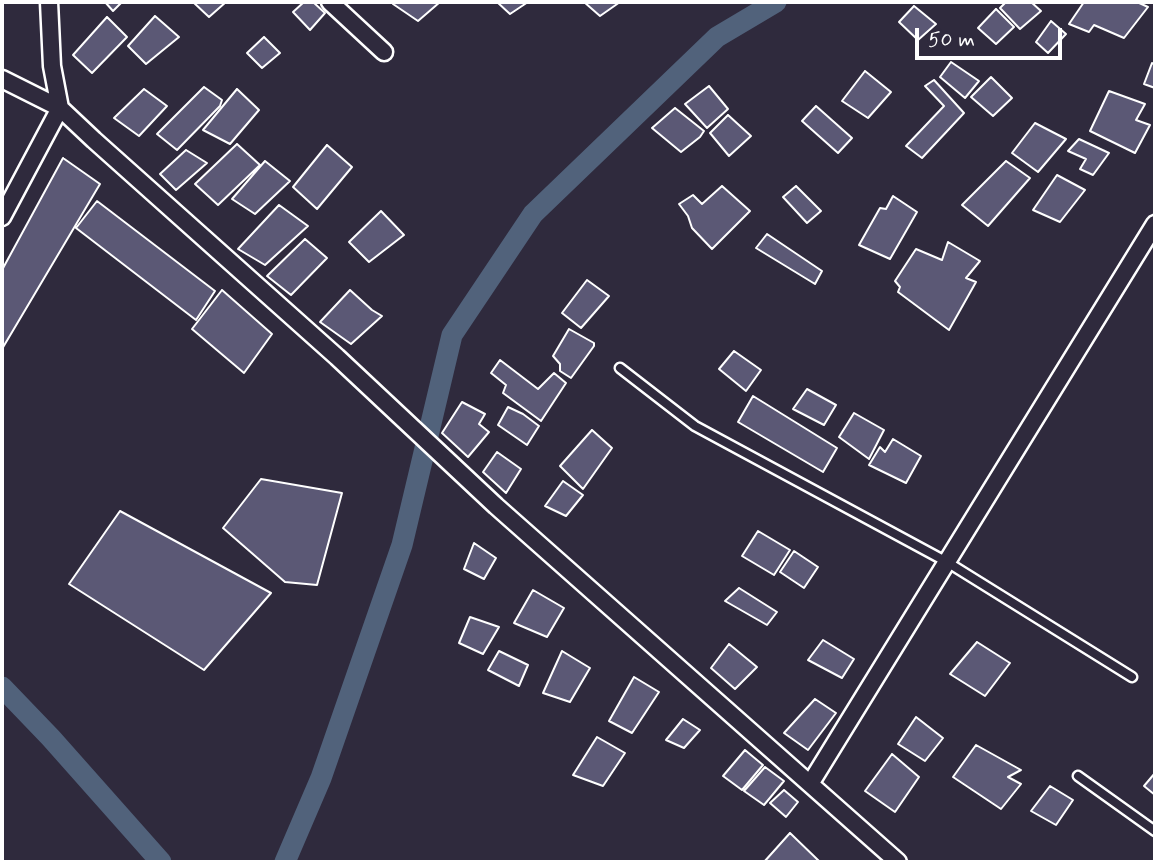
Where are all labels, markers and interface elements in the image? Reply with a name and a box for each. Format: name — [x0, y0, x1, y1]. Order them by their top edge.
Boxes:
scale bar — [919, 14, 1066, 58]
text: 50 m — [928, 26, 975, 54]

